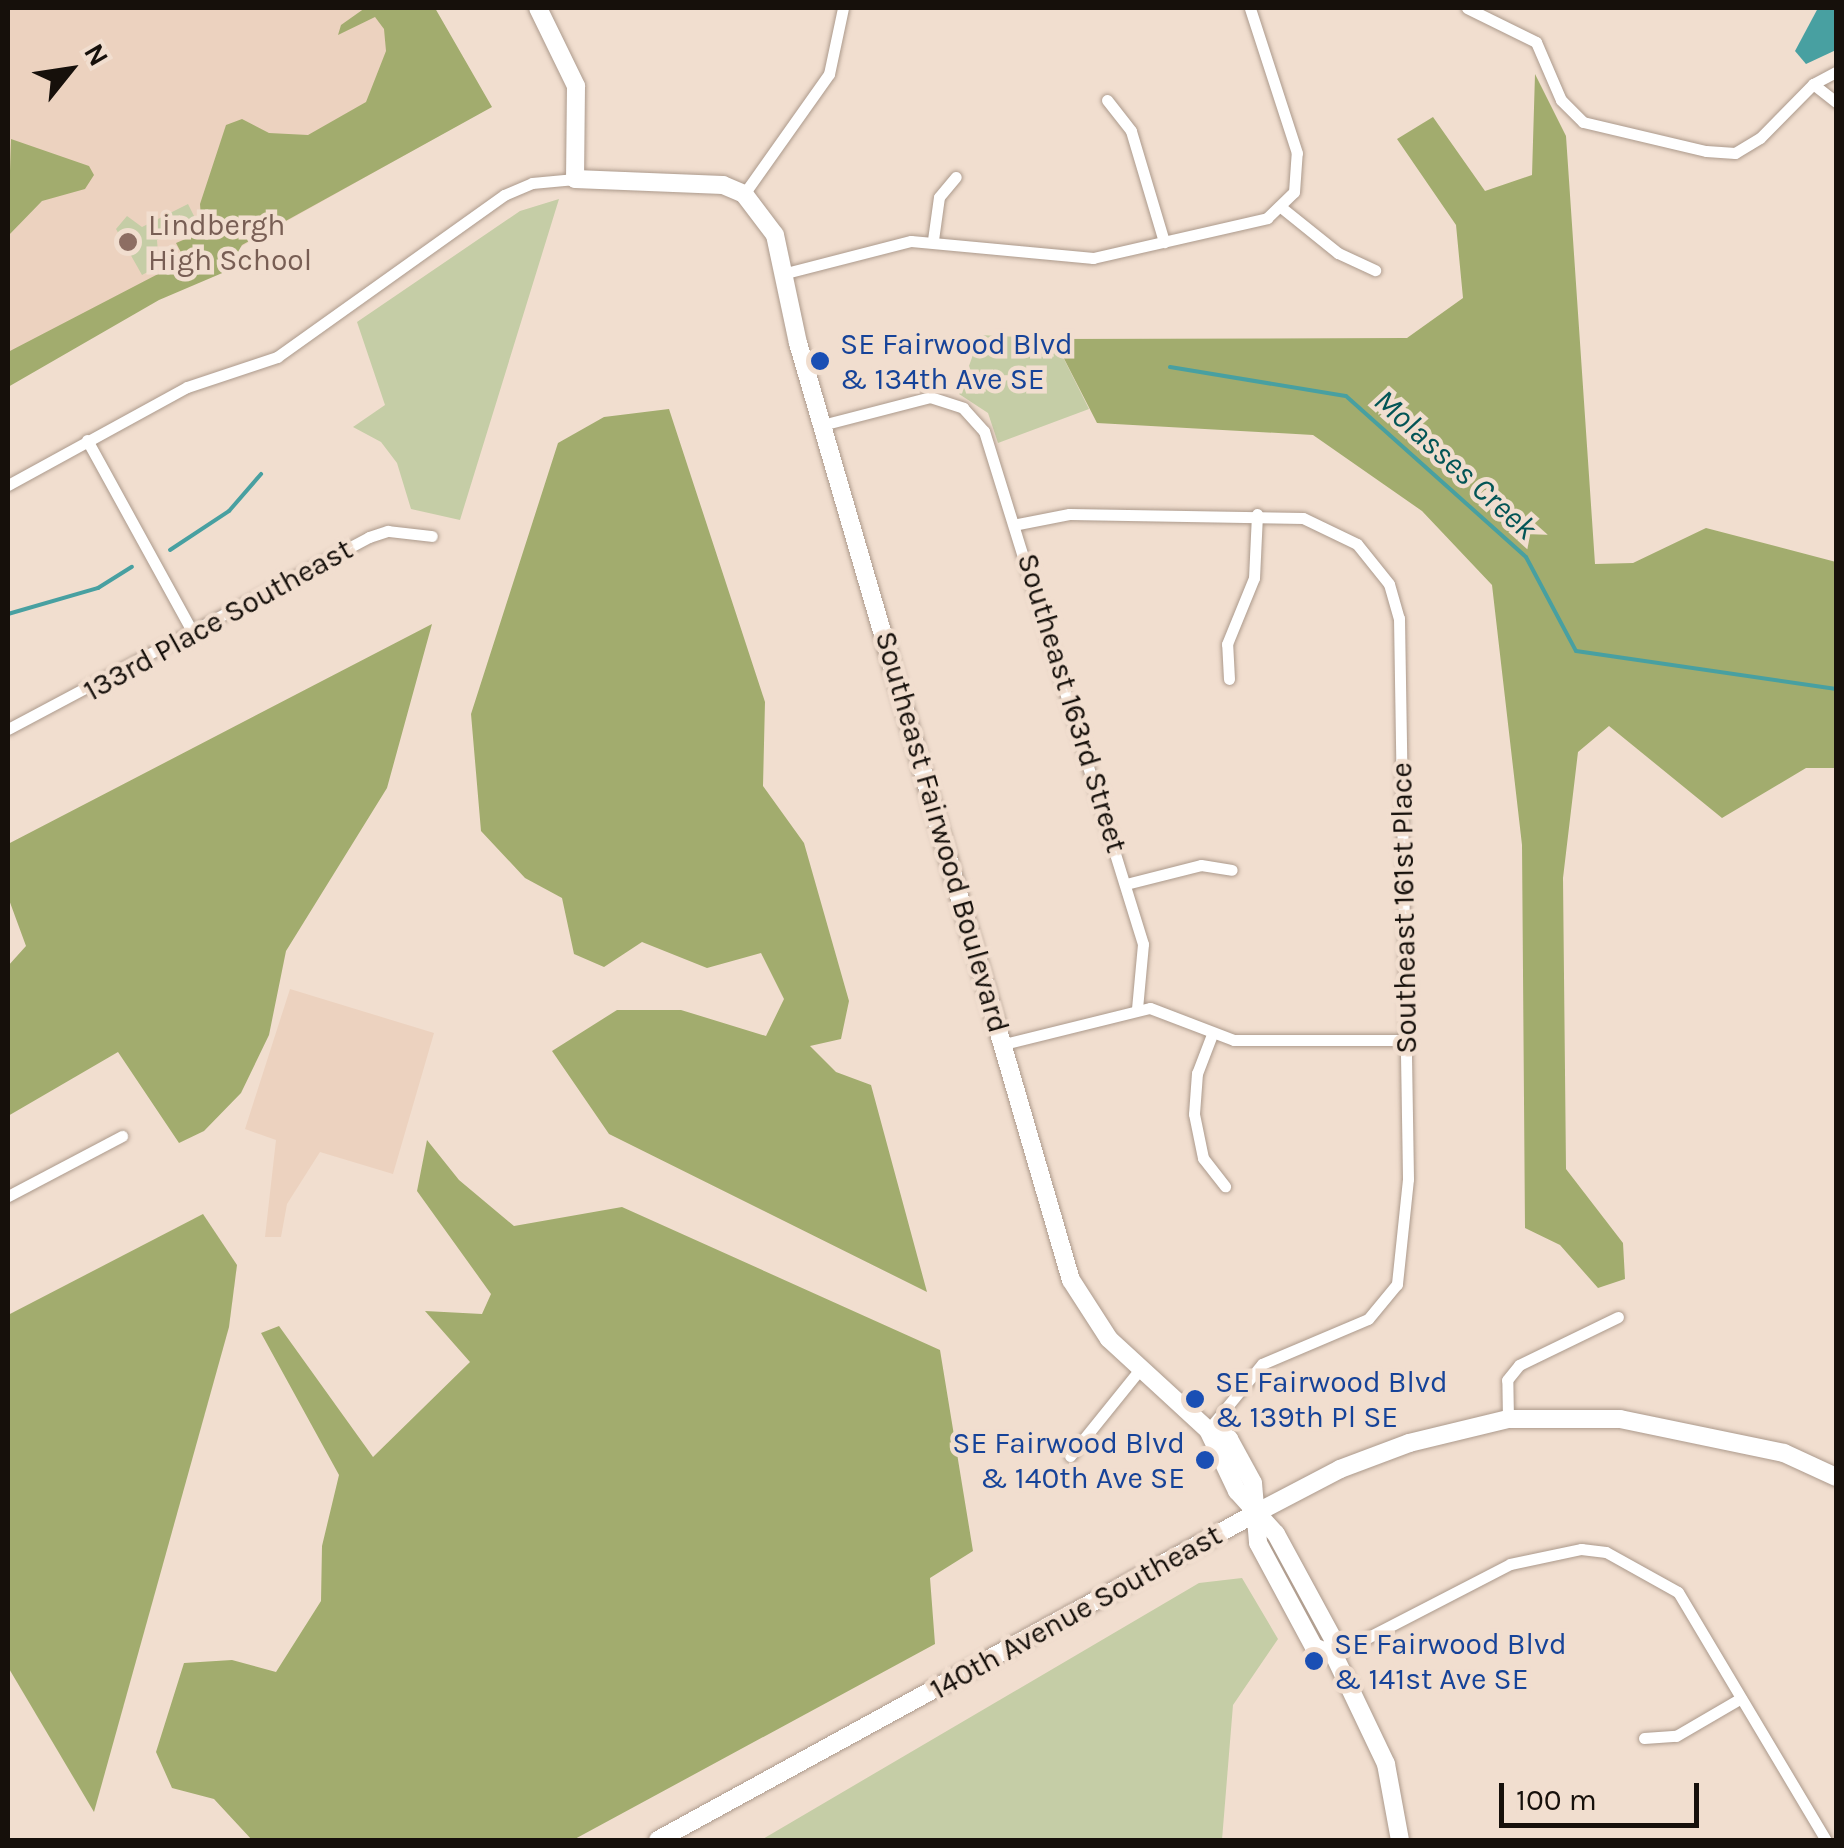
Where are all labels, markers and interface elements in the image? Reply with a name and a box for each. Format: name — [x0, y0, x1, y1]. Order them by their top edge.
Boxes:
north arrow — [20, 20, 120, 120]
text: N — [77, 38, 116, 72]
place label: Lindbergh High School — [148, 207, 312, 278]
marker: Lindbergh High School — [117, 231, 139, 253]
place label: SE Fairwood Blvd & 134th Ave SE — [840, 326, 1073, 396]
marker: SE Fairwood Blvd & 134th Ave SE — [809, 350, 831, 372]
water label: Molasses Creek — [1366, 382, 1544, 548]
street label: 133rd Place Southeast — [77, 531, 359, 709]
street label: Southeast 163rd Street — [1009, 549, 1135, 857]
street label: Southeast Fairwood Boulevard — [867, 627, 1017, 1037]
street label: Southeast 161st Place — [1383, 762, 1425, 1054]
place label: SE Fairwood Blvd & 139th Pl SE — [1215, 1364, 1448, 1434]
marker: SE Fairwood Blvd & 139th Pl SE — [1184, 1388, 1206, 1410]
place label: SE Fairwood Blvd & 140th Ave SE — [952, 1425, 1185, 1496]
marker: SE Fairwood Blvd & 140th Ave SE — [1194, 1449, 1216, 1471]
street label: 140th Avenue Southeast — [924, 1517, 1228, 1707]
place label: SE Fairwood Blvd & 141st Ave SE — [1334, 1626, 1567, 1696]
marker: SE Fairwood Blvd & 141st Ave SE — [1303, 1650, 1325, 1672]
scale bar — [1504, 1763, 1704, 1825]
text: 100 m — [1516, 1782, 1597, 1818]

